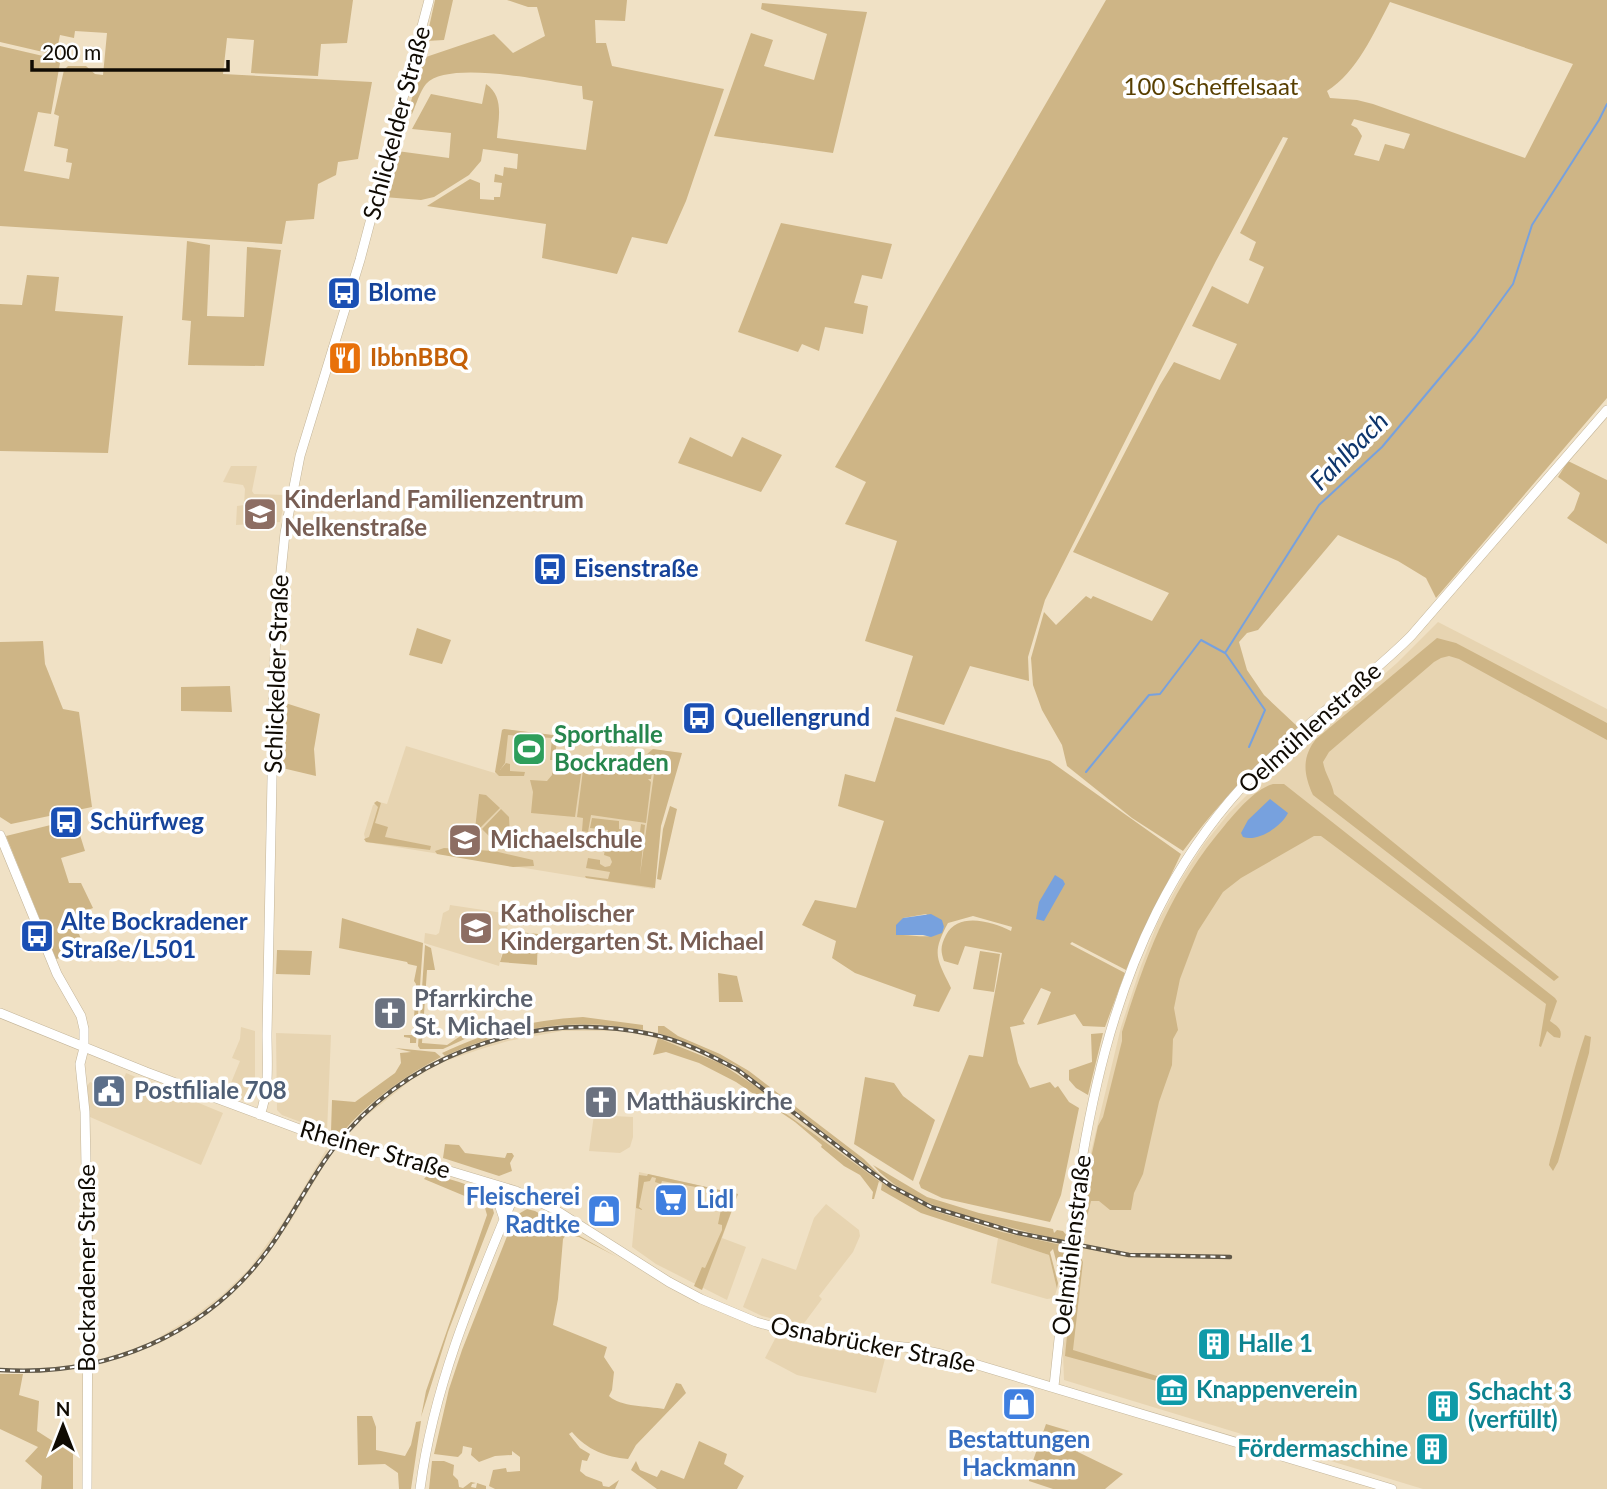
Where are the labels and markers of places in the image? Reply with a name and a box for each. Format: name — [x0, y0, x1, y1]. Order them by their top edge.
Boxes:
bus stop icon: Blome — [325, 274, 363, 312]
place label: Blome — [368, 277, 436, 306]
restaurant icon: IbbnBBQ — [326, 339, 364, 377]
place label: IbbnBBQ — [370, 342, 469, 371]
place label: Kinderland Familienzentrum Nelkenstraße — [284, 484, 584, 541]
school or university icon: Kinderland Familienzentrum Nelkenstraße — [241, 495, 279, 533]
bus stop icon: Eisenstraße — [531, 550, 569, 588]
place label: Eisenstraße — [574, 553, 699, 582]
bus stop icon: Quellengrund — [680, 699, 718, 737]
place label: Quellengrund — [724, 702, 870, 731]
place label: Sporthalle Bockraden — [554, 719, 669, 776]
sports icon: Sporthalle Bockraden — [510, 730, 548, 768]
bus stop icon: Schürfweg — [47, 803, 85, 841]
place label: Schürfweg — [90, 806, 204, 835]
school or university icon: Michaelschule — [446, 821, 484, 859]
place label: Michaelschule — [490, 824, 643, 853]
place label: Katholischer Kindergarten St. Michael — [500, 898, 764, 955]
place label: Alte Bockradener Straße/L501 — [60, 906, 248, 963]
school or university icon: Katholischer Kindergarten St. Michael — [457, 909, 495, 947]
bus stop icon: Alte Bockradener Straße/L501 — [18, 917, 56, 955]
place label: Pfarrkirche St. Michael — [414, 983, 533, 1040]
church icon: Pfarrkirche St. Michael — [371, 994, 409, 1032]
public building icon: Postfiliale 708 — [90, 1072, 128, 1110]
place label: Postfiliale 708 — [134, 1075, 287, 1104]
church icon: Matthäuskirche — [582, 1083, 620, 1121]
place label: Matthäuskirche — [626, 1086, 793, 1115]
place label: Fleischerei Radtke — [466, 1181, 580, 1238]
supermarket icon: Lidl — [652, 1181, 690, 1219]
place label: Lidl — [696, 1184, 734, 1213]
shop icon: Fleischerei Radtke — [585, 1192, 623, 1230]
building icon: Halle 1 — [1195, 1325, 1233, 1363]
place label: Halle 1 — [1238, 1328, 1313, 1357]
museum icon: Knappenverein — [1153, 1371, 1191, 1409]
place label: Knappenverein — [1196, 1374, 1358, 1403]
place label: Schacht 3 (verfüllt) — [1468, 1376, 1572, 1433]
shop icon: Bestattungen Hackmann — [1000, 1385, 1038, 1423]
building icon: Schacht 3 (verfüllt) — [1424, 1387, 1462, 1425]
place label: Bestattungen Hackmann — [948, 1424, 1090, 1481]
building icon: Fördermaschine — [1413, 1430, 1451, 1468]
place label: Fördermaschine — [1237, 1433, 1408, 1462]

